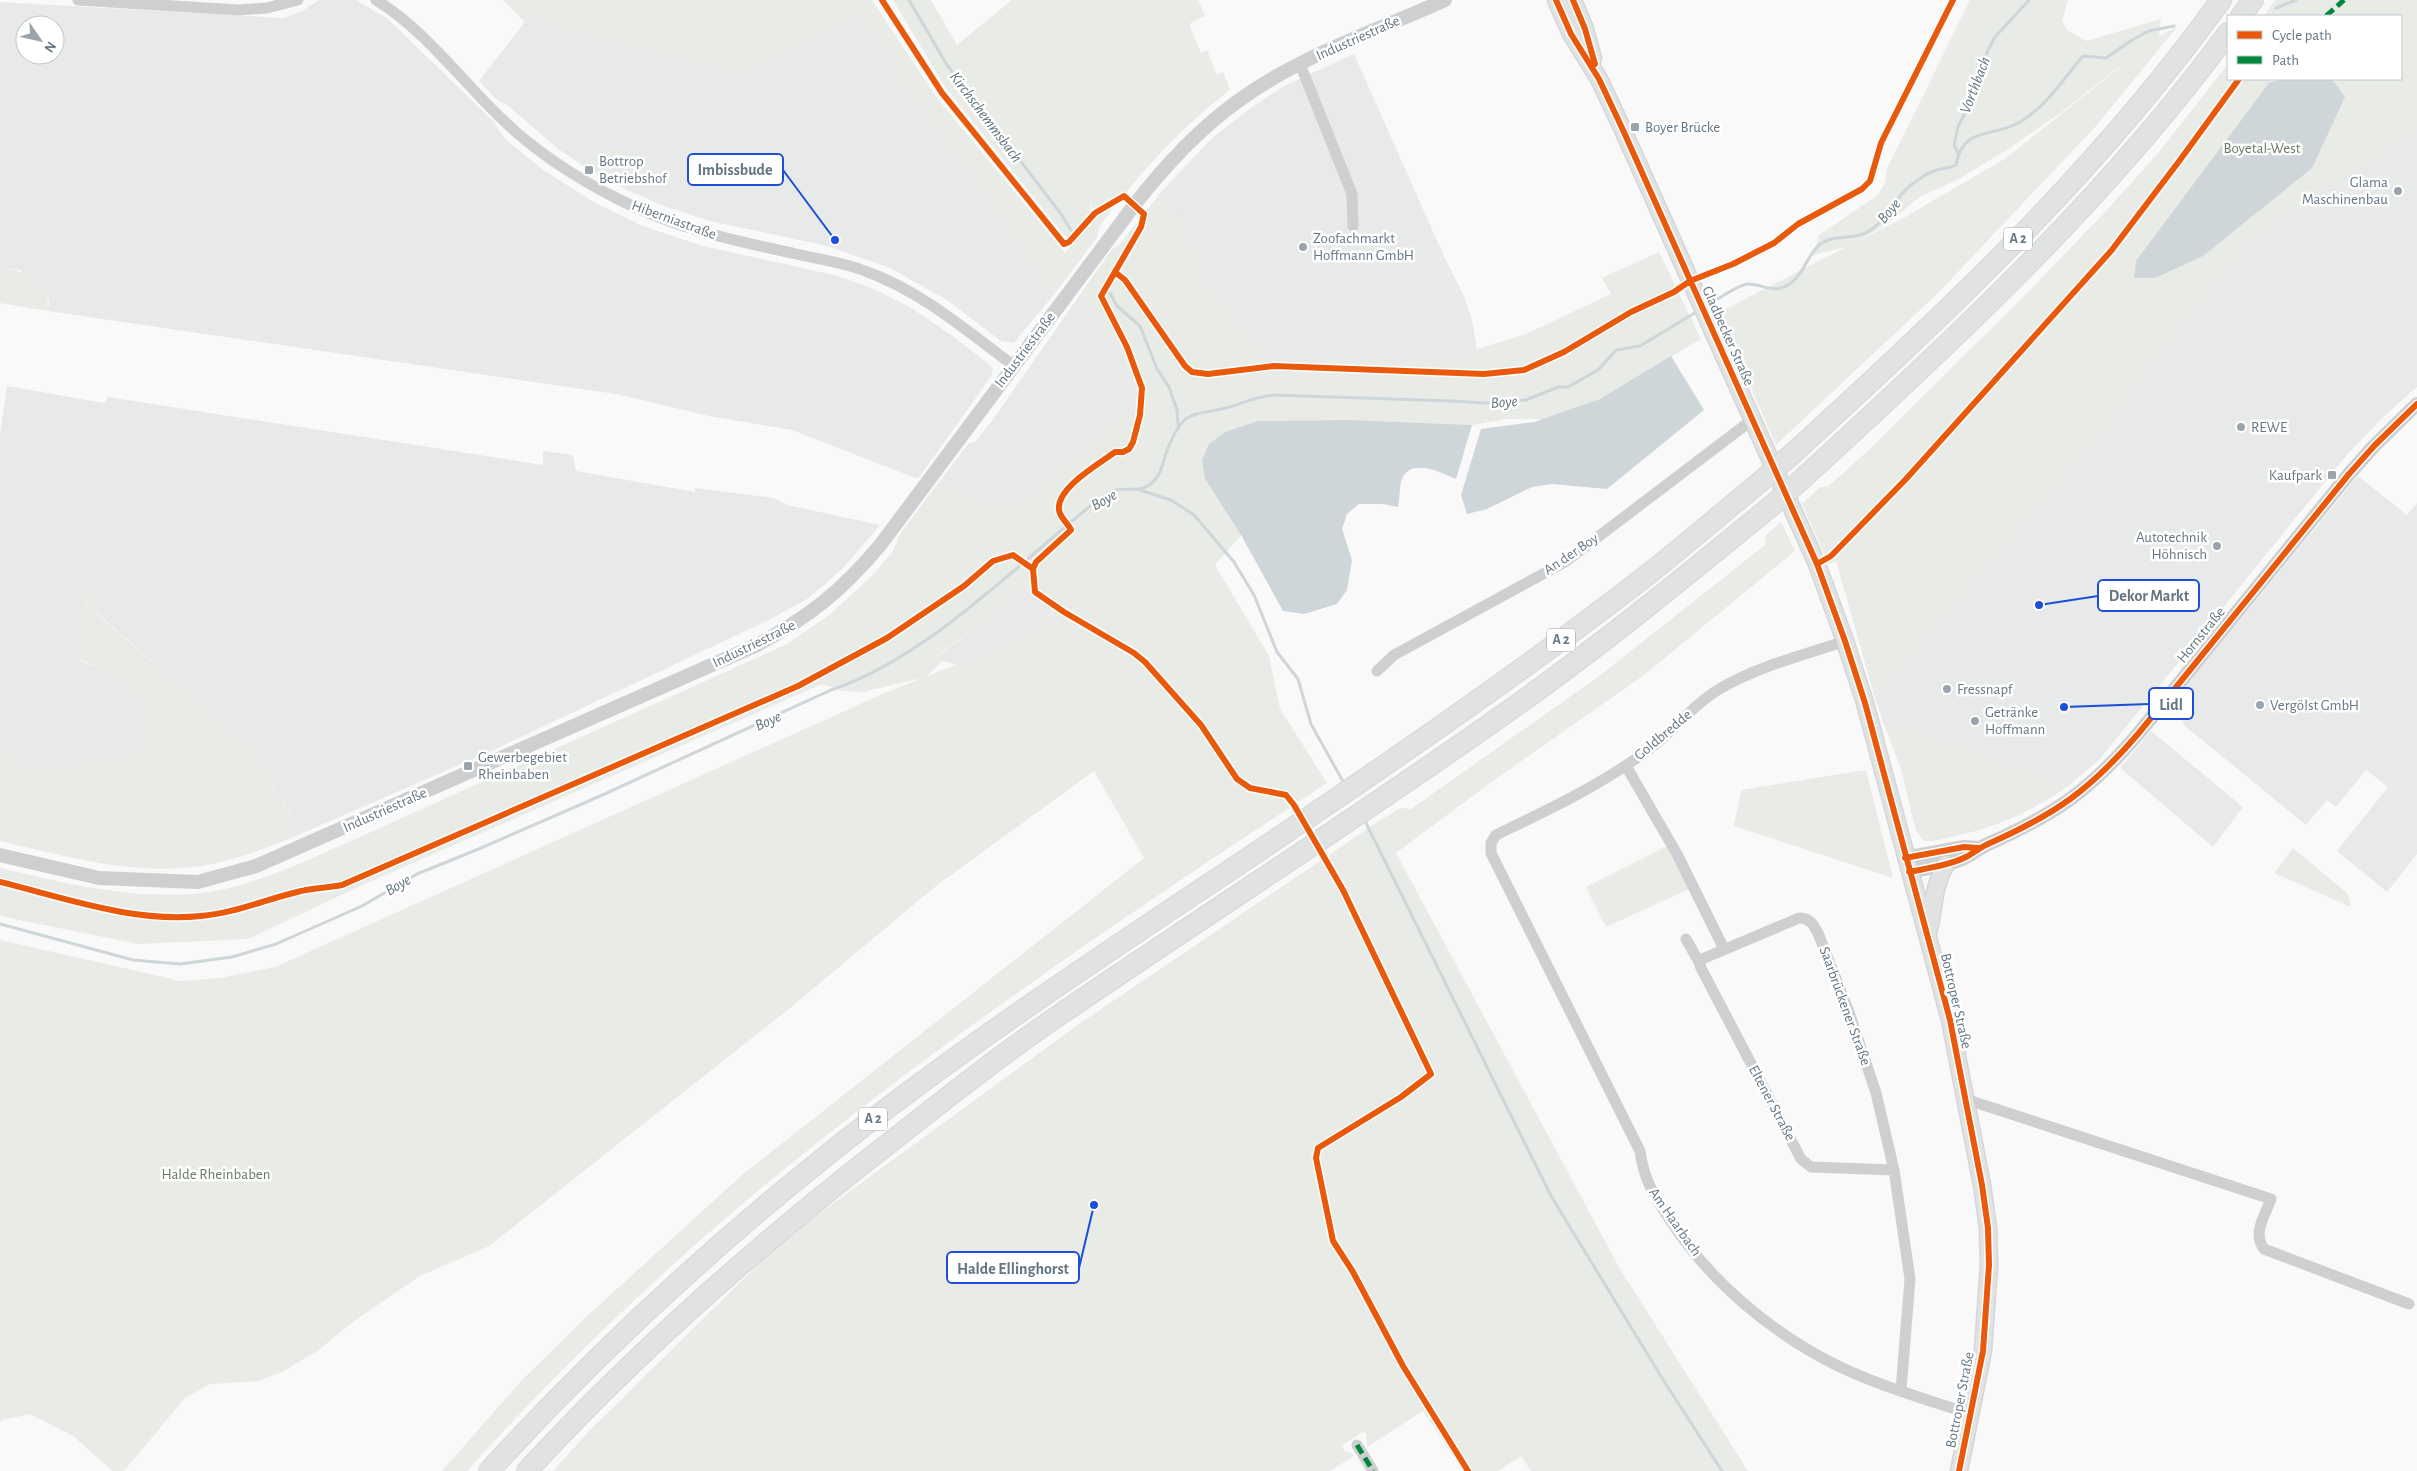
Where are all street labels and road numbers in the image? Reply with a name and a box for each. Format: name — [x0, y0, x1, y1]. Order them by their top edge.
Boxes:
street label: Industriestraße — [1314, 13, 1402, 63]
street label: Hiberniastraße — [630, 198, 718, 242]
road number: A 2 — [2004, 228, 2032, 250]
street label: Gladbecker Straße — [1699, 284, 1757, 388]
street label: Industriestraße — [992, 310, 1058, 390]
street label: An der Boy — [1541, 530, 1601, 578]
street label: Hornstraße — [2174, 604, 2228, 666]
street label: Industriestraße — [710, 618, 798, 670]
road number: A 2 — [1547, 628, 1575, 652]
street label: Goldbredde — [1632, 707, 1694, 763]
street label: Industriestraße — [341, 785, 429, 835]
street label: Saarbrückener Straße — [1817, 945, 1874, 1068]
street label: Bottroper Straße — [1938, 952, 1974, 1050]
street label: Eltener Straße — [1746, 1063, 1798, 1143]
road number: A 2 — [859, 1108, 887, 1130]
street label: Am Haarbach — [1646, 1185, 1704, 1259]
street label: Bottroper Straße — [1943, 1351, 1977, 1449]

